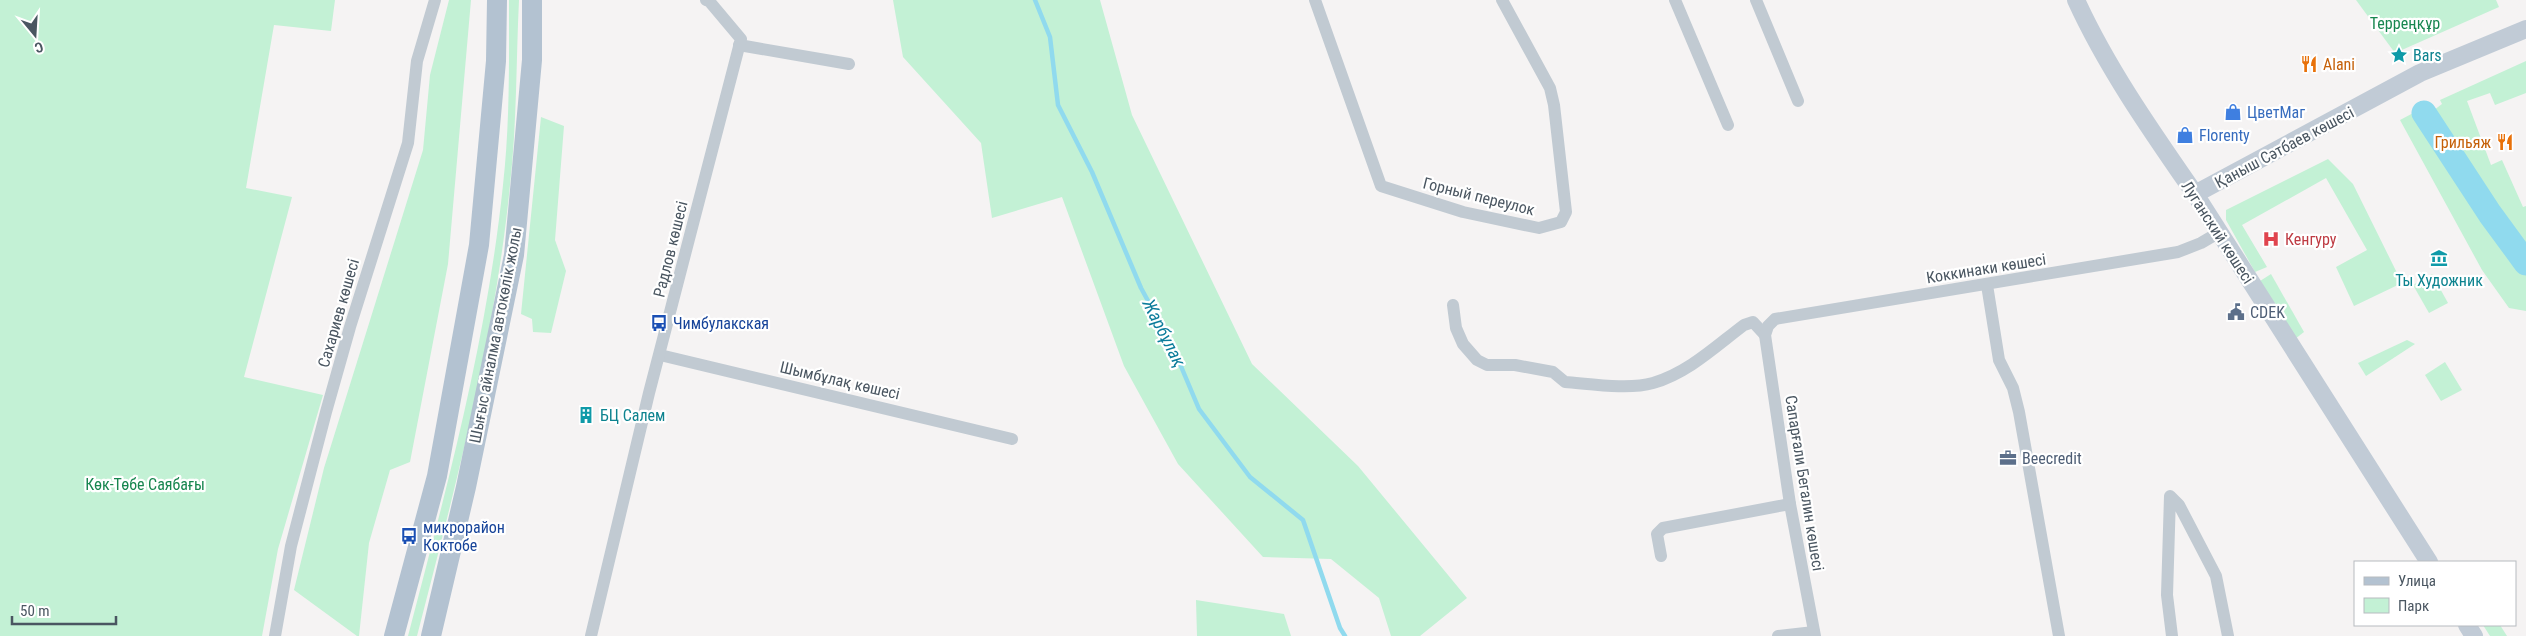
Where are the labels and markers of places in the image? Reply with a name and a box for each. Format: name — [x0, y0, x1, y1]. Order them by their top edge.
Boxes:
place icon: Bars — [2389, 45, 2409, 65]
place label: Bars — [2413, 46, 2442, 65]
restaurant icon: Alani — [2299, 54, 2319, 74]
place label: Alani — [2323, 55, 2355, 74]
shop icon: ЦветМаг — [2223, 102, 2243, 122]
place label: ЦветМаг — [2247, 103, 2305, 122]
shop icon: Florenty — [2175, 125, 2195, 145]
place label: Florenty — [2199, 126, 2250, 145]
restaurant icon: Грильяж — [2495, 132, 2515, 152]
place label: Грильяж — [2435, 133, 2491, 152]
hospital icon: Кенгуру — [2261, 229, 2281, 249]
place label: Кенгуру — [2285, 230, 2337, 249]
museum icon: Ты Художник — [2429, 248, 2449, 268]
place label: Ты Художник — [2395, 271, 2483, 290]
public building icon: CDEK — [2226, 302, 2246, 322]
place label: CDEK — [2250, 303, 2285, 322]
bus stop icon: Чимбулакская — [649, 313, 669, 333]
place label: Чимбулакская — [673, 314, 769, 333]
building icon: БЦ Салем — [576, 405, 596, 425]
place label: БЦ Салем — [600, 406, 665, 425]
office icon: Beecredit — [1998, 448, 2018, 468]
place label: Beecredit — [2022, 449, 2082, 468]
place label: микрорайон Коктобе — [423, 518, 505, 555]
bus stop icon: микрорайон Коктобе — [399, 526, 419, 546]

